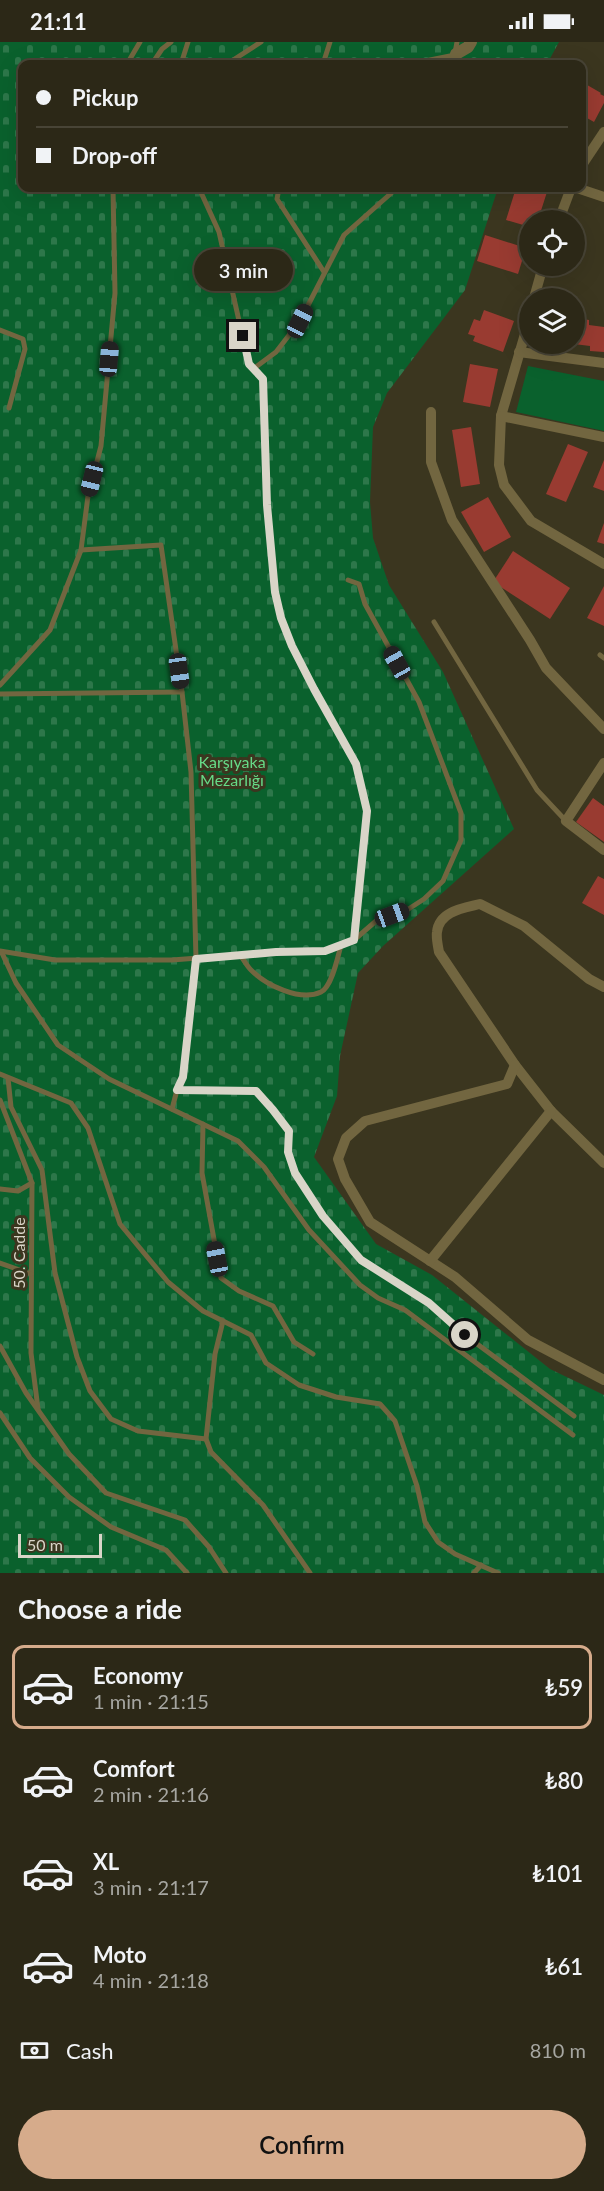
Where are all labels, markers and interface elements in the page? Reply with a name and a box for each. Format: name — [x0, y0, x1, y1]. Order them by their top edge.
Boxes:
text: 21:11 — [30, 8, 87, 35]
text: Pickup — [72, 84, 138, 111]
text: Drop-off — [72, 142, 157, 169]
map controls — [519, 210, 585, 354]
button: locate — [519, 210, 585, 276]
callout: 3 min — [194, 249, 292, 291]
text: 3 min — [219, 258, 268, 282]
button: layers — [519, 288, 585, 354]
car — [284, 301, 316, 341]
route end — [229, 322, 256, 349]
car — [98, 340, 120, 378]
car — [79, 459, 105, 499]
car — [380, 643, 414, 683]
car — [168, 652, 190, 690]
park label: Karşıyaka Mezarlığı — [198, 752, 266, 789]
car — [372, 900, 412, 930]
street label: 50. Cadde — [9, 1217, 28, 1289]
car — [205, 1240, 229, 1278]
route start — [451, 1321, 478, 1348]
scale bar — [18, 1531, 102, 1558]
text: 50 m — [27, 1535, 63, 1554]
text: Choose a ride — [18, 1592, 182, 1625]
icon: car — [21, 1660, 75, 1714]
text: Economy — [93, 1662, 183, 1689]
text: ₺59 — [545, 1674, 583, 1701]
text: 1 min · 21:15 — [93, 1689, 209, 1713]
icon: car — [21, 1753, 75, 1807]
text: Comfort — [93, 1755, 175, 1782]
text: ₺80 — [545, 1767, 583, 1794]
text: 2 min · 21:16 — [93, 1782, 209, 1806]
icon: car — [21, 1846, 75, 1900]
text: XL — [93, 1848, 119, 1875]
text: ₺101 — [532, 1860, 583, 1887]
text: 3 min · 21:17 — [93, 1875, 209, 1899]
icon: car — [21, 1939, 75, 1993]
text: Moto — [93, 1941, 147, 1968]
text: ₺61 — [545, 1953, 583, 1980]
text: 4 min · 21:18 — [93, 1968, 209, 1992]
icon: cash — [18, 2034, 51, 2067]
text: Cash — [66, 2037, 113, 2064]
text: 810 m — [530, 2038, 586, 2062]
button: Confirm — [18, 2110, 586, 2179]

